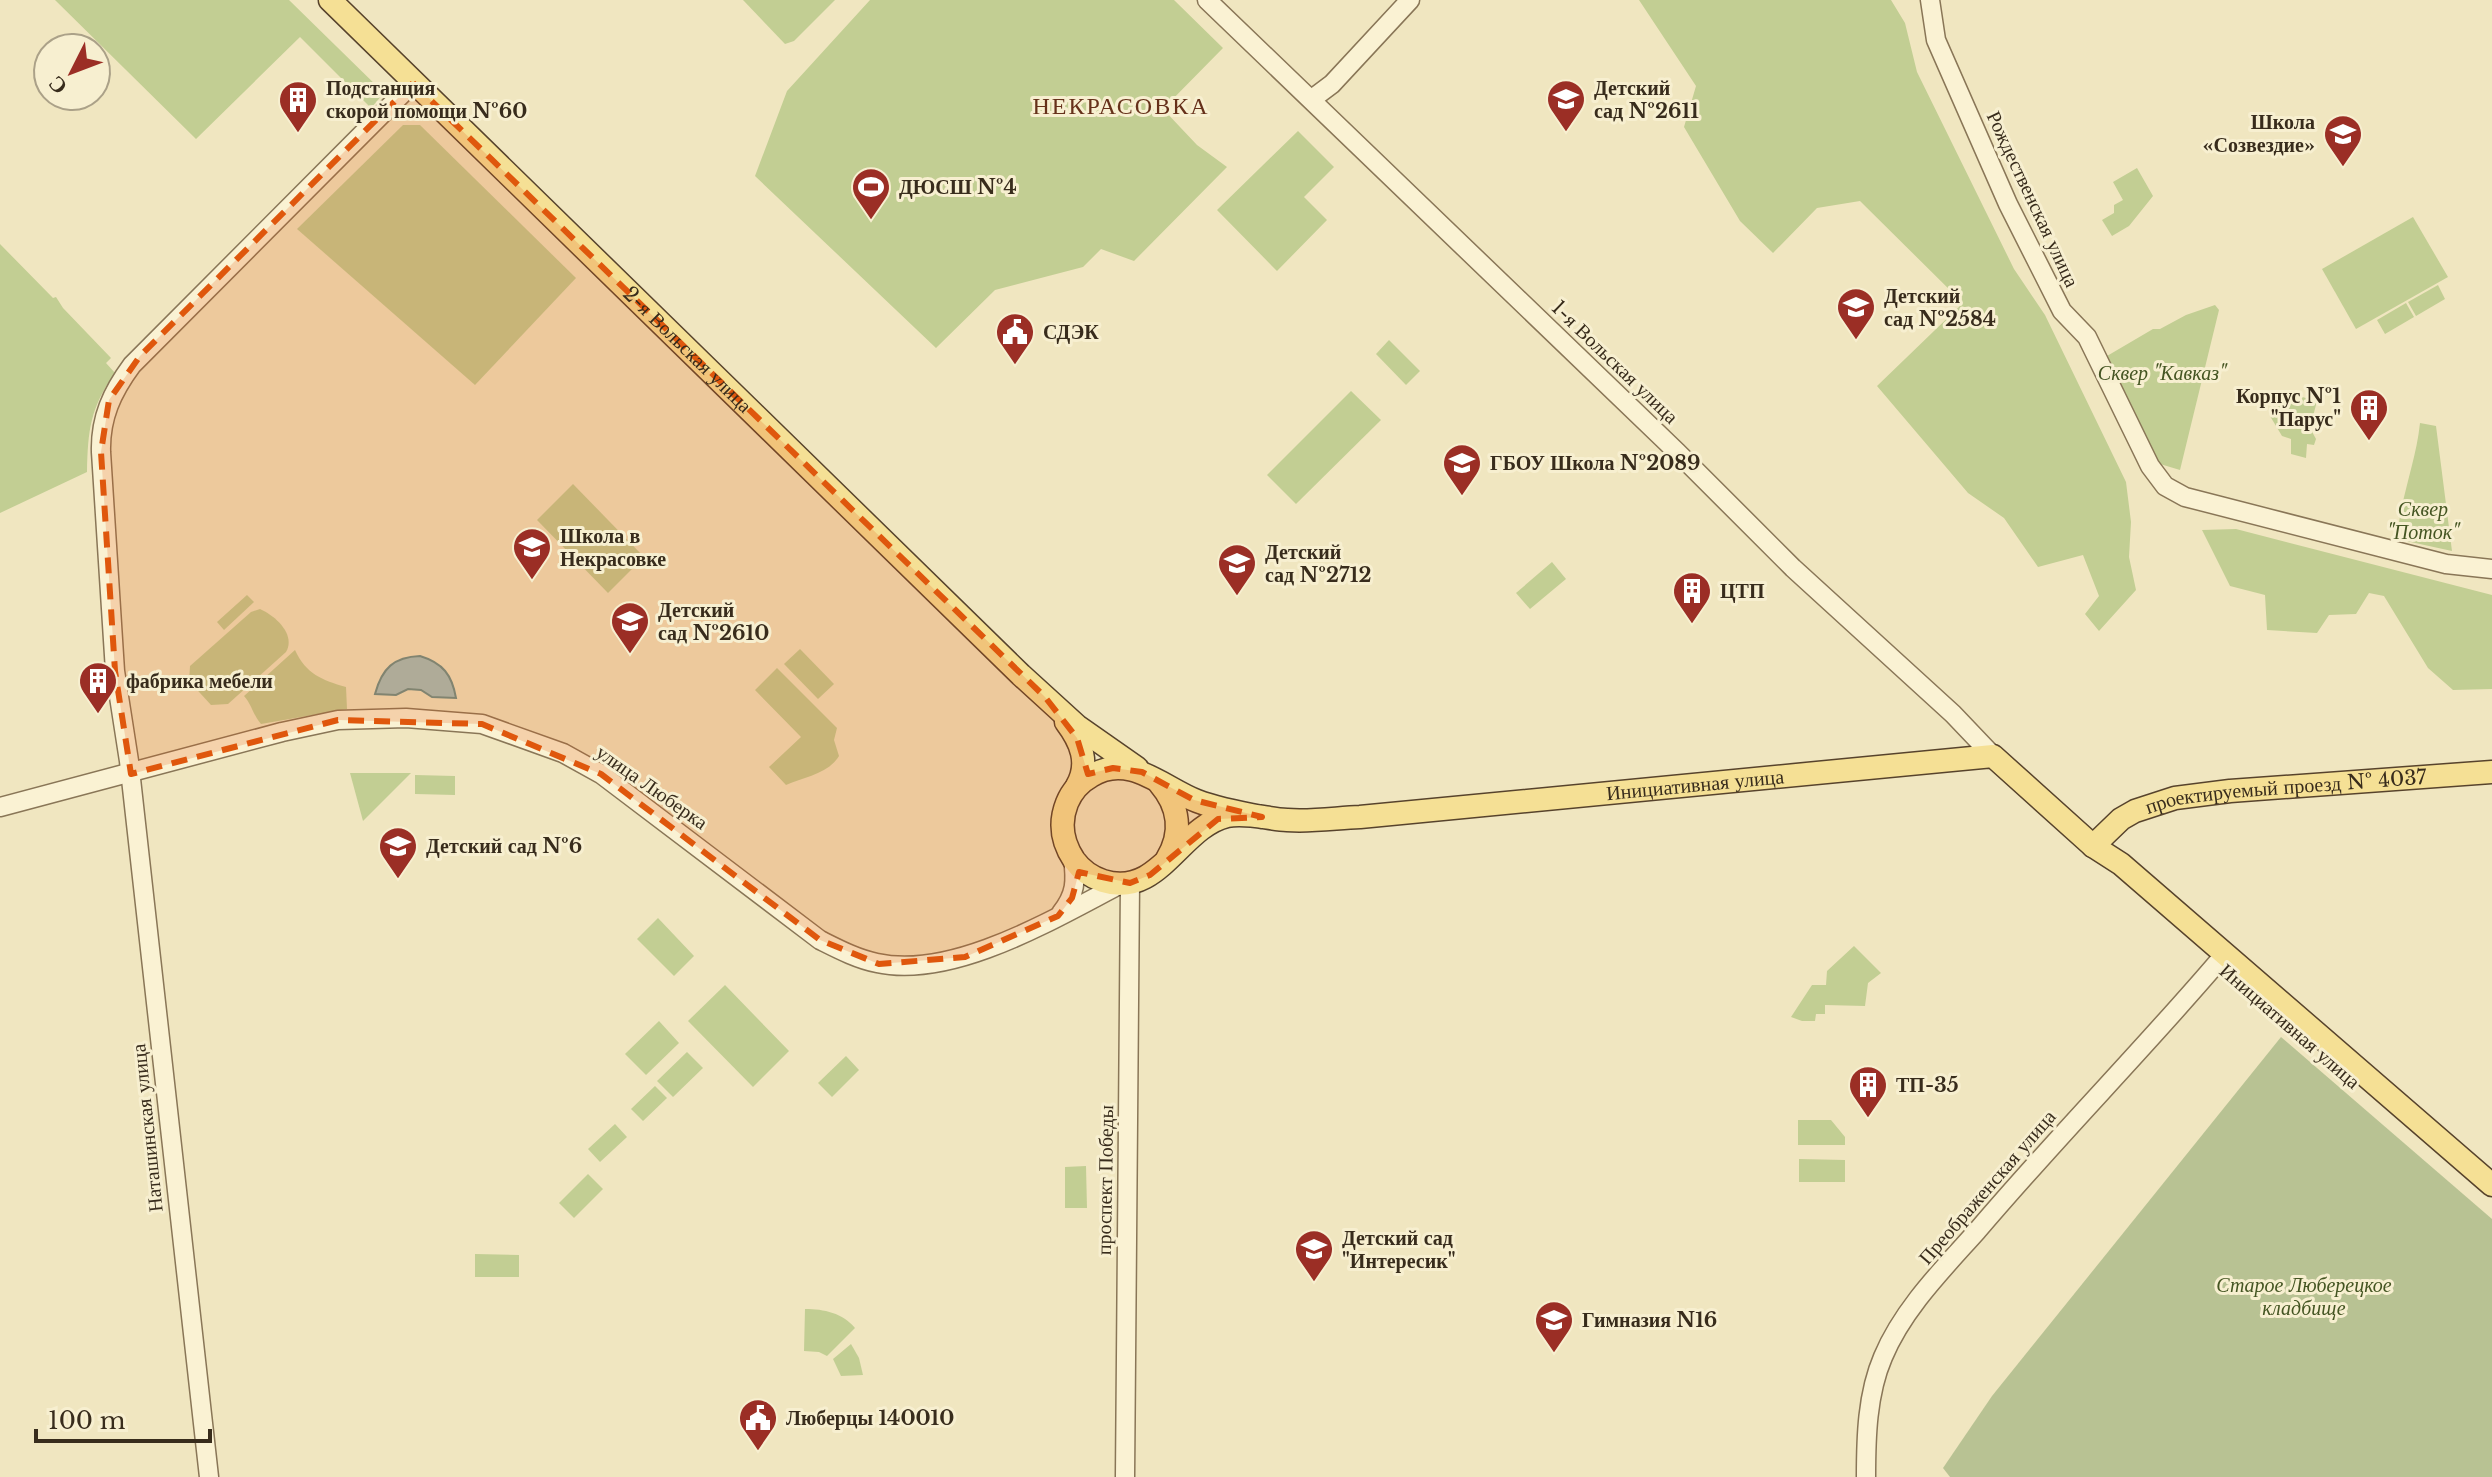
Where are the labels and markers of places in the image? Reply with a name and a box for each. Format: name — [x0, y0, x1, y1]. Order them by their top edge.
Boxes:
place label: Подстанция скорой помощи №60 — [326, 76, 527, 123]
place label: Детский сад №2611 — [1594, 76, 1699, 123]
school or university icon: Детский сад №2611 — [1545, 78, 1587, 133]
building icon: Подстанция скорой помощи №60 — [277, 79, 319, 134]
place label: Школа «Созвездие» — [2203, 110, 2315, 157]
school or university icon: Школа «Созвездие» — [2322, 113, 2364, 168]
sports icon: ДЮСШ №4 — [850, 166, 892, 221]
place label: ДЮСШ №4 — [899, 175, 1017, 199]
place label: Детский сад №2584 — [1884, 284, 1996, 331]
school or university icon: Детский сад №2584 — [1835, 286, 1877, 341]
public building icon: СДЭК — [994, 311, 1036, 366]
place label: СДЭК — [1043, 320, 1099, 344]
place label: Корпус №1 "Парус" — [2236, 384, 2341, 431]
building icon: Корпус №1 "Парус" — [2348, 387, 2390, 442]
school or university icon: ГБОУ Школа №2089 — [1441, 442, 1483, 497]
place label: ГБОУ Школа №2089 — [1490, 451, 1701, 475]
place label: Школа в Некрасовке — [560, 524, 666, 571]
school or university icon: Школа в Некрасовке — [511, 526, 553, 581]
place label: Детский сад №2712 — [1265, 540, 1372, 587]
school or university icon: Детский сад №2712 — [1216, 542, 1258, 597]
building icon: ЦТП — [1671, 570, 1713, 625]
place label: ЦТП — [1720, 579, 1765, 603]
place label: Детский сад №2610 — [658, 598, 769, 645]
school or university icon: Детский сад №2610 — [609, 600, 651, 655]
building icon: фабрика мебели — [77, 660, 119, 715]
place label: фабрика мебели — [126, 669, 273, 693]
school or university icon: Детский сад №6 — [377, 825, 419, 880]
place label: Детский сад №6 — [426, 834, 582, 858]
building icon: ТП-35 — [1847, 1064, 1889, 1119]
place label: ТП-35 — [1896, 1073, 1959, 1097]
place label: Детский сад "Интересик" — [1342, 1226, 1456, 1273]
school or university icon: Детский сад "Интересик" — [1293, 1228, 1335, 1283]
school or university icon: Гимназия N16 — [1533, 1299, 1575, 1354]
place label: Гимназия N16 — [1582, 1308, 1717, 1332]
public building icon: Люберцы 140010 — [737, 1397, 779, 1452]
place label: Люберцы 140010 — [786, 1406, 954, 1430]

